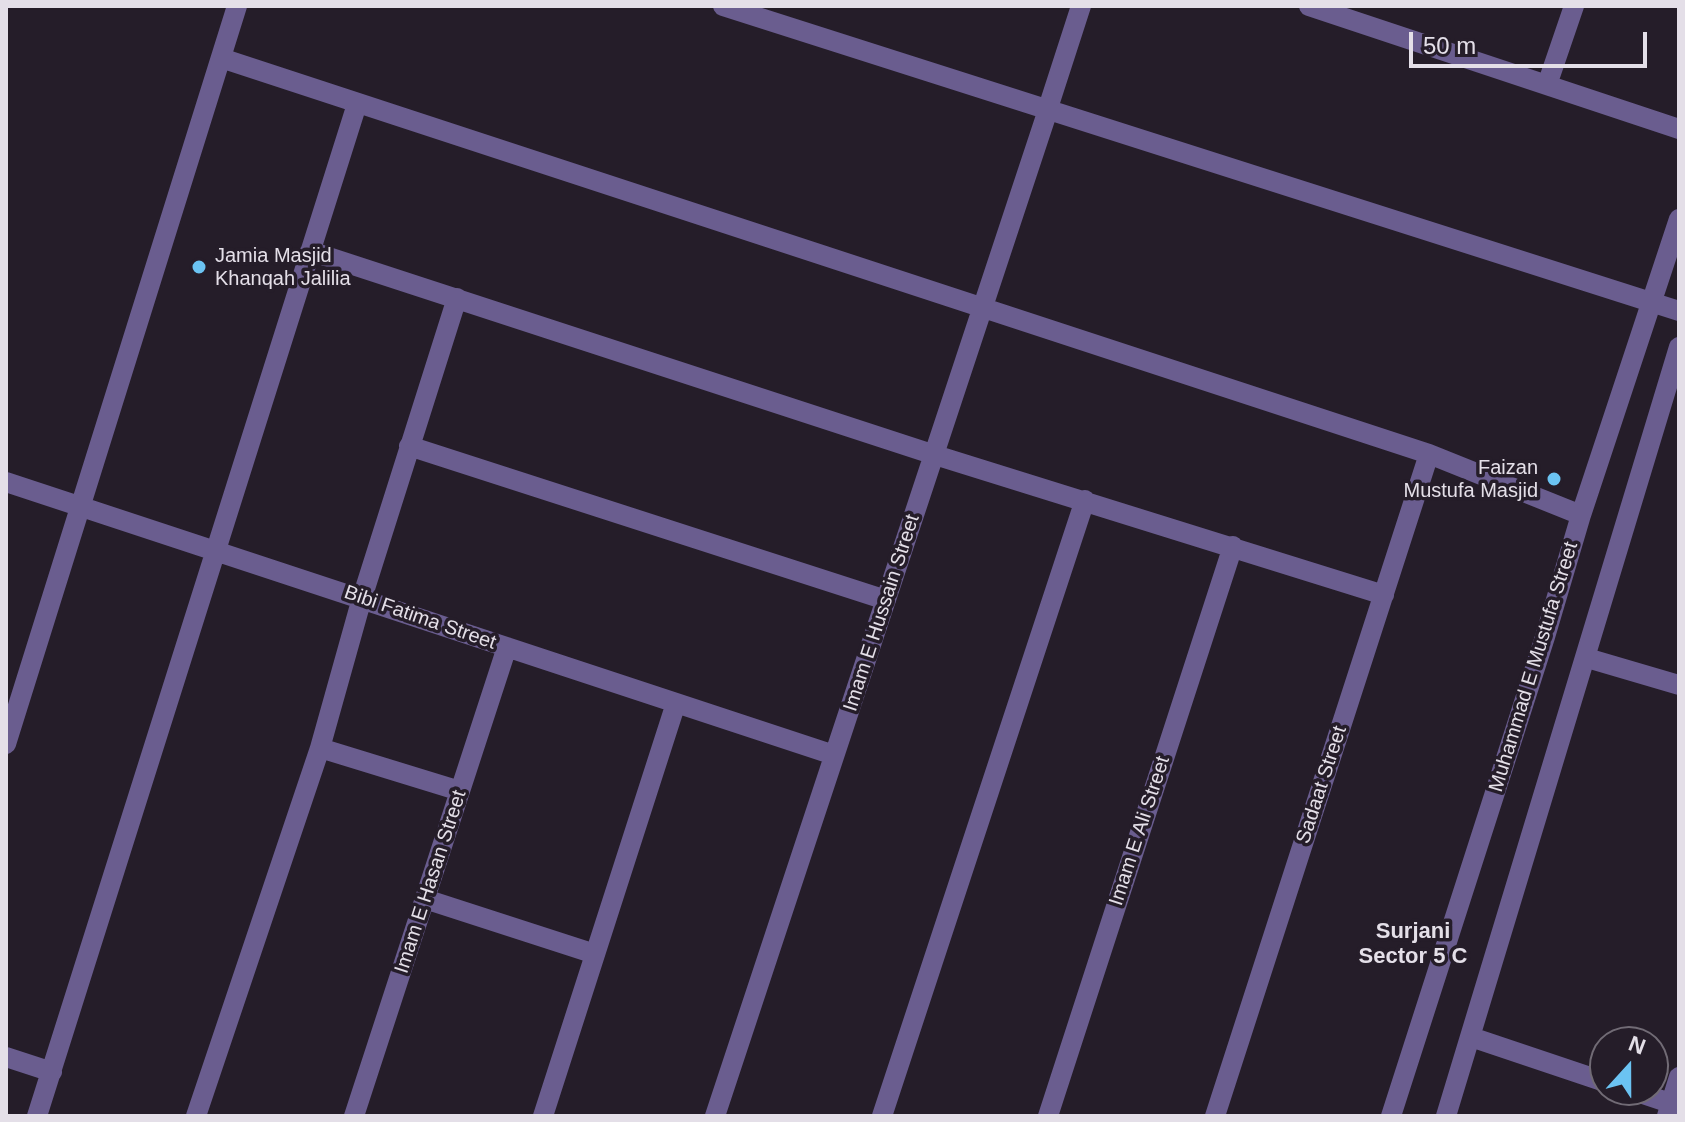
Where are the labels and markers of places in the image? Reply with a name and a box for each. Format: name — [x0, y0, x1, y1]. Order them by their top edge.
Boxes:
place label: Jamia Masjid Khanqah Jalilia — [215, 244, 351, 291]
marker: Jamia Masjid Khanqah Jalilia — [190, 258, 208, 276]
place label: Faizan Mustufa Masjid — [1404, 456, 1538, 503]
marker: Faizan Mustufa Masjid — [1545, 470, 1563, 488]

